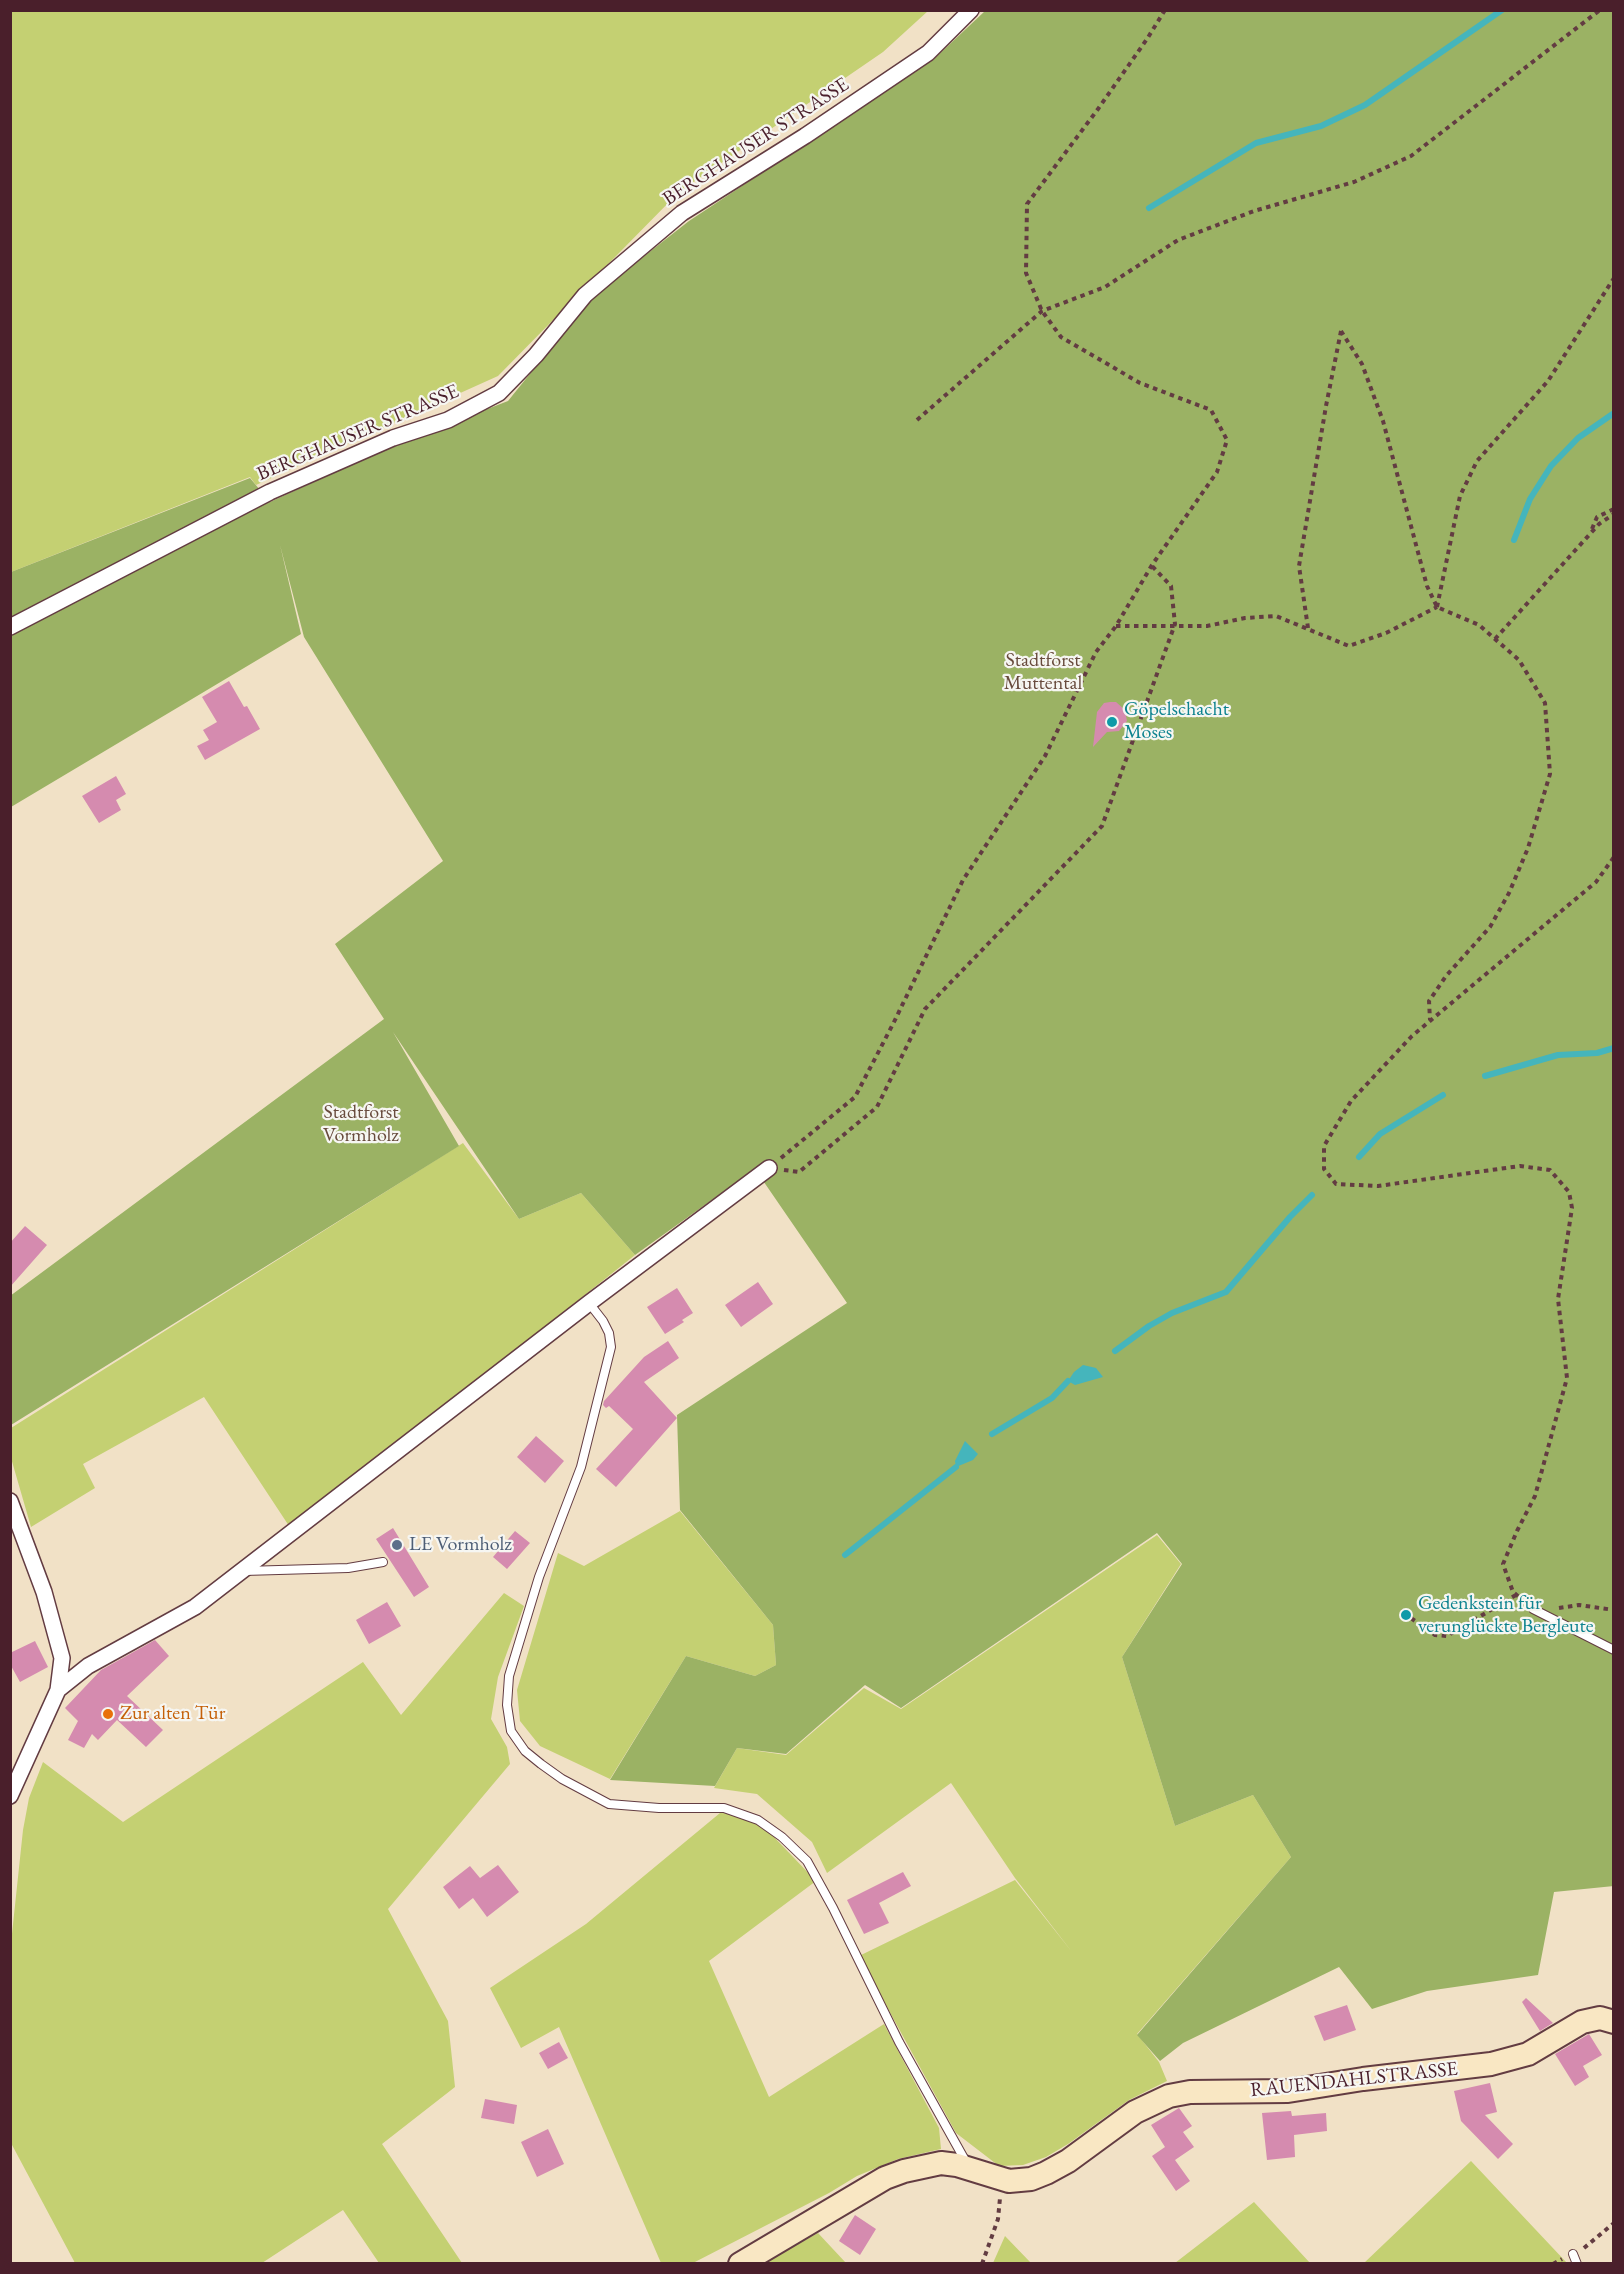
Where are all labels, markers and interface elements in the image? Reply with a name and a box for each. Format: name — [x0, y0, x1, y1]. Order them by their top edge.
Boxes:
street label: BERGHAUSER STRASSE — [658, 73, 854, 211]
street label: BERGHAUSER STRASSE — [253, 380, 463, 486]
park label: Stadtforst Muttental — [1004, 649, 1082, 696]
place label: Göpelschacht Moses — [1124, 698, 1229, 745]
marker: Göpelschacht Moses — [1105, 715, 1119, 729]
park label: Stadtforst Vormholz — [323, 1101, 399, 1148]
place label: LE Vormholz — [409, 1533, 512, 1557]
marker: LE Vormholz — [390, 1538, 404, 1552]
place label: Gedenkstein für verunglückte Bergleute — [1418, 1592, 1594, 1639]
marker: Gedenkstein für verunglückte Bergleute — [1399, 1608, 1413, 1622]
place label: Zur alten Tür — [120, 1702, 225, 1726]
marker: Zur alten Tür — [101, 1707, 115, 1721]
street label: RAUENDAHLSTRASSE — [1249, 2057, 1459, 2103]

